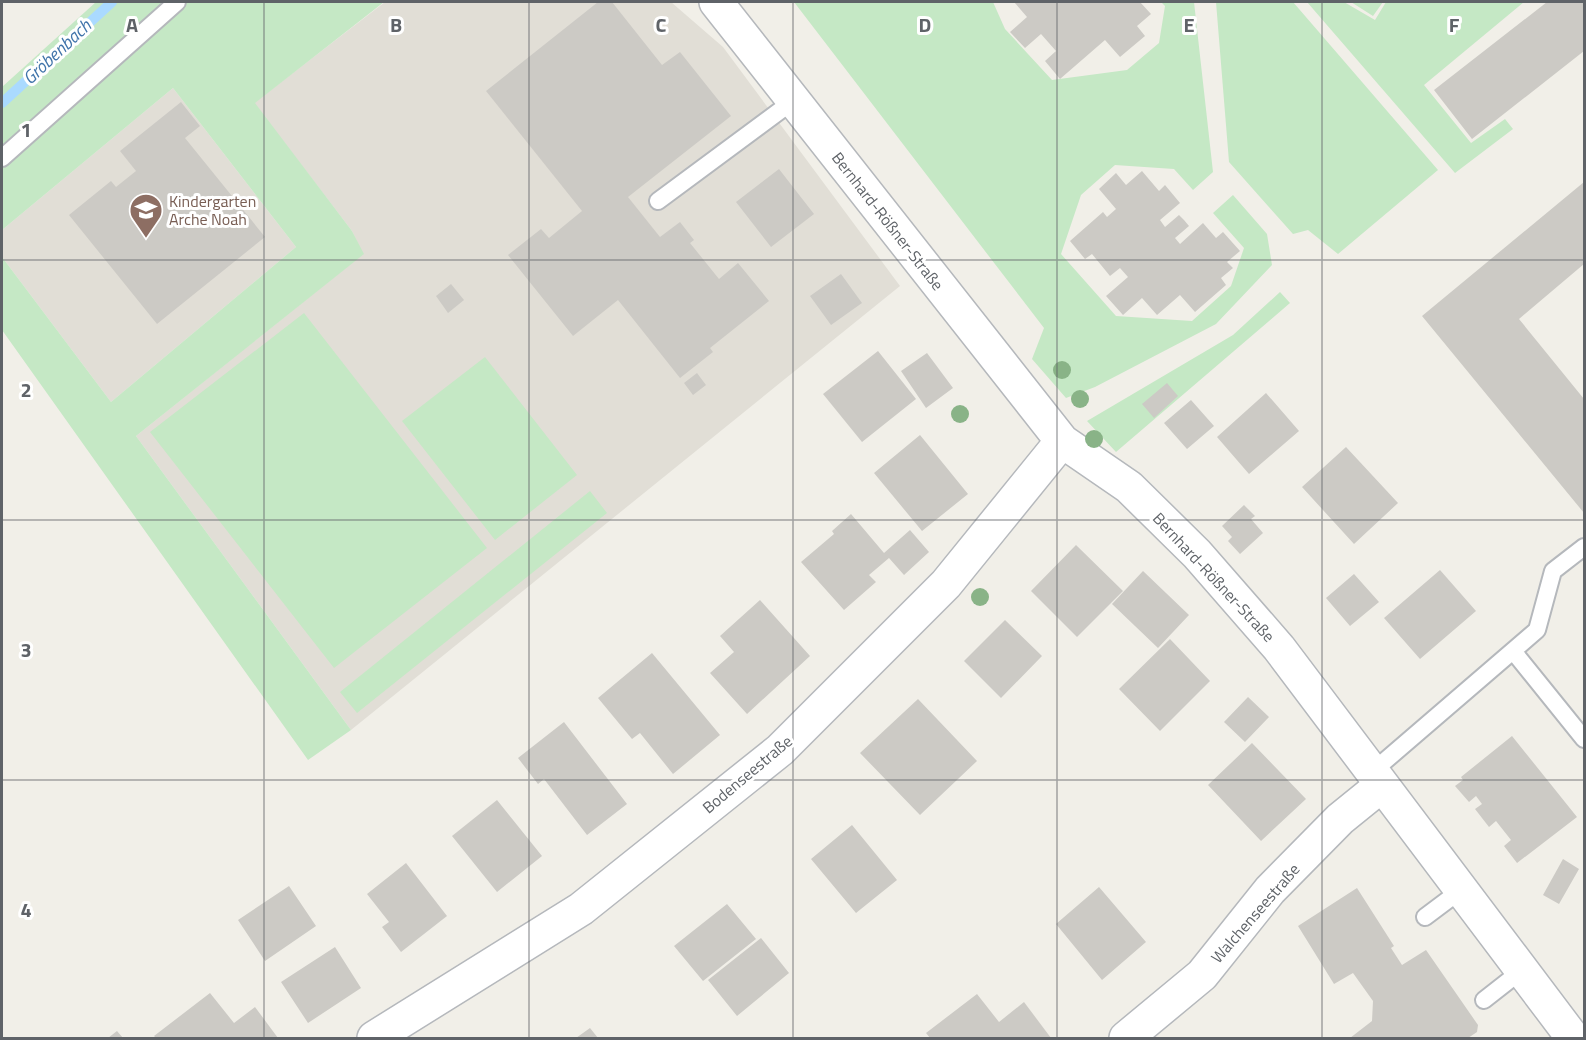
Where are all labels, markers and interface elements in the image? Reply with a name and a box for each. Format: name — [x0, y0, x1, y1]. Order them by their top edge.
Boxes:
text: A — [126, 9, 138, 40]
text: B — [390, 9, 402, 40]
text: C — [656, 9, 667, 40]
text: D — [919, 9, 931, 40]
text: E — [1183, 9, 1195, 40]
text: F — [1449, 9, 1460, 40]
water label: Gröbenbach — [16, 12, 98, 91]
text: 1 — [20, 114, 32, 145]
street label: Bernhard-Rößner-Straße — [826, 147, 950, 295]
place label: Kindergarten Arche Noah — [169, 189, 256, 231]
school or university icon: Kindergarten Arche Noah — [128, 192, 164, 239]
text: 2 — [20, 374, 32, 405]
street label: Bernhard-Rößner-Straße — [1147, 507, 1281, 647]
text: 3 — [20, 634, 32, 665]
street label: Bodenseestraße — [697, 729, 797, 819]
street label: Walchenseestraße — [1205, 858, 1305, 968]
text: 4 — [20, 894, 32, 925]

